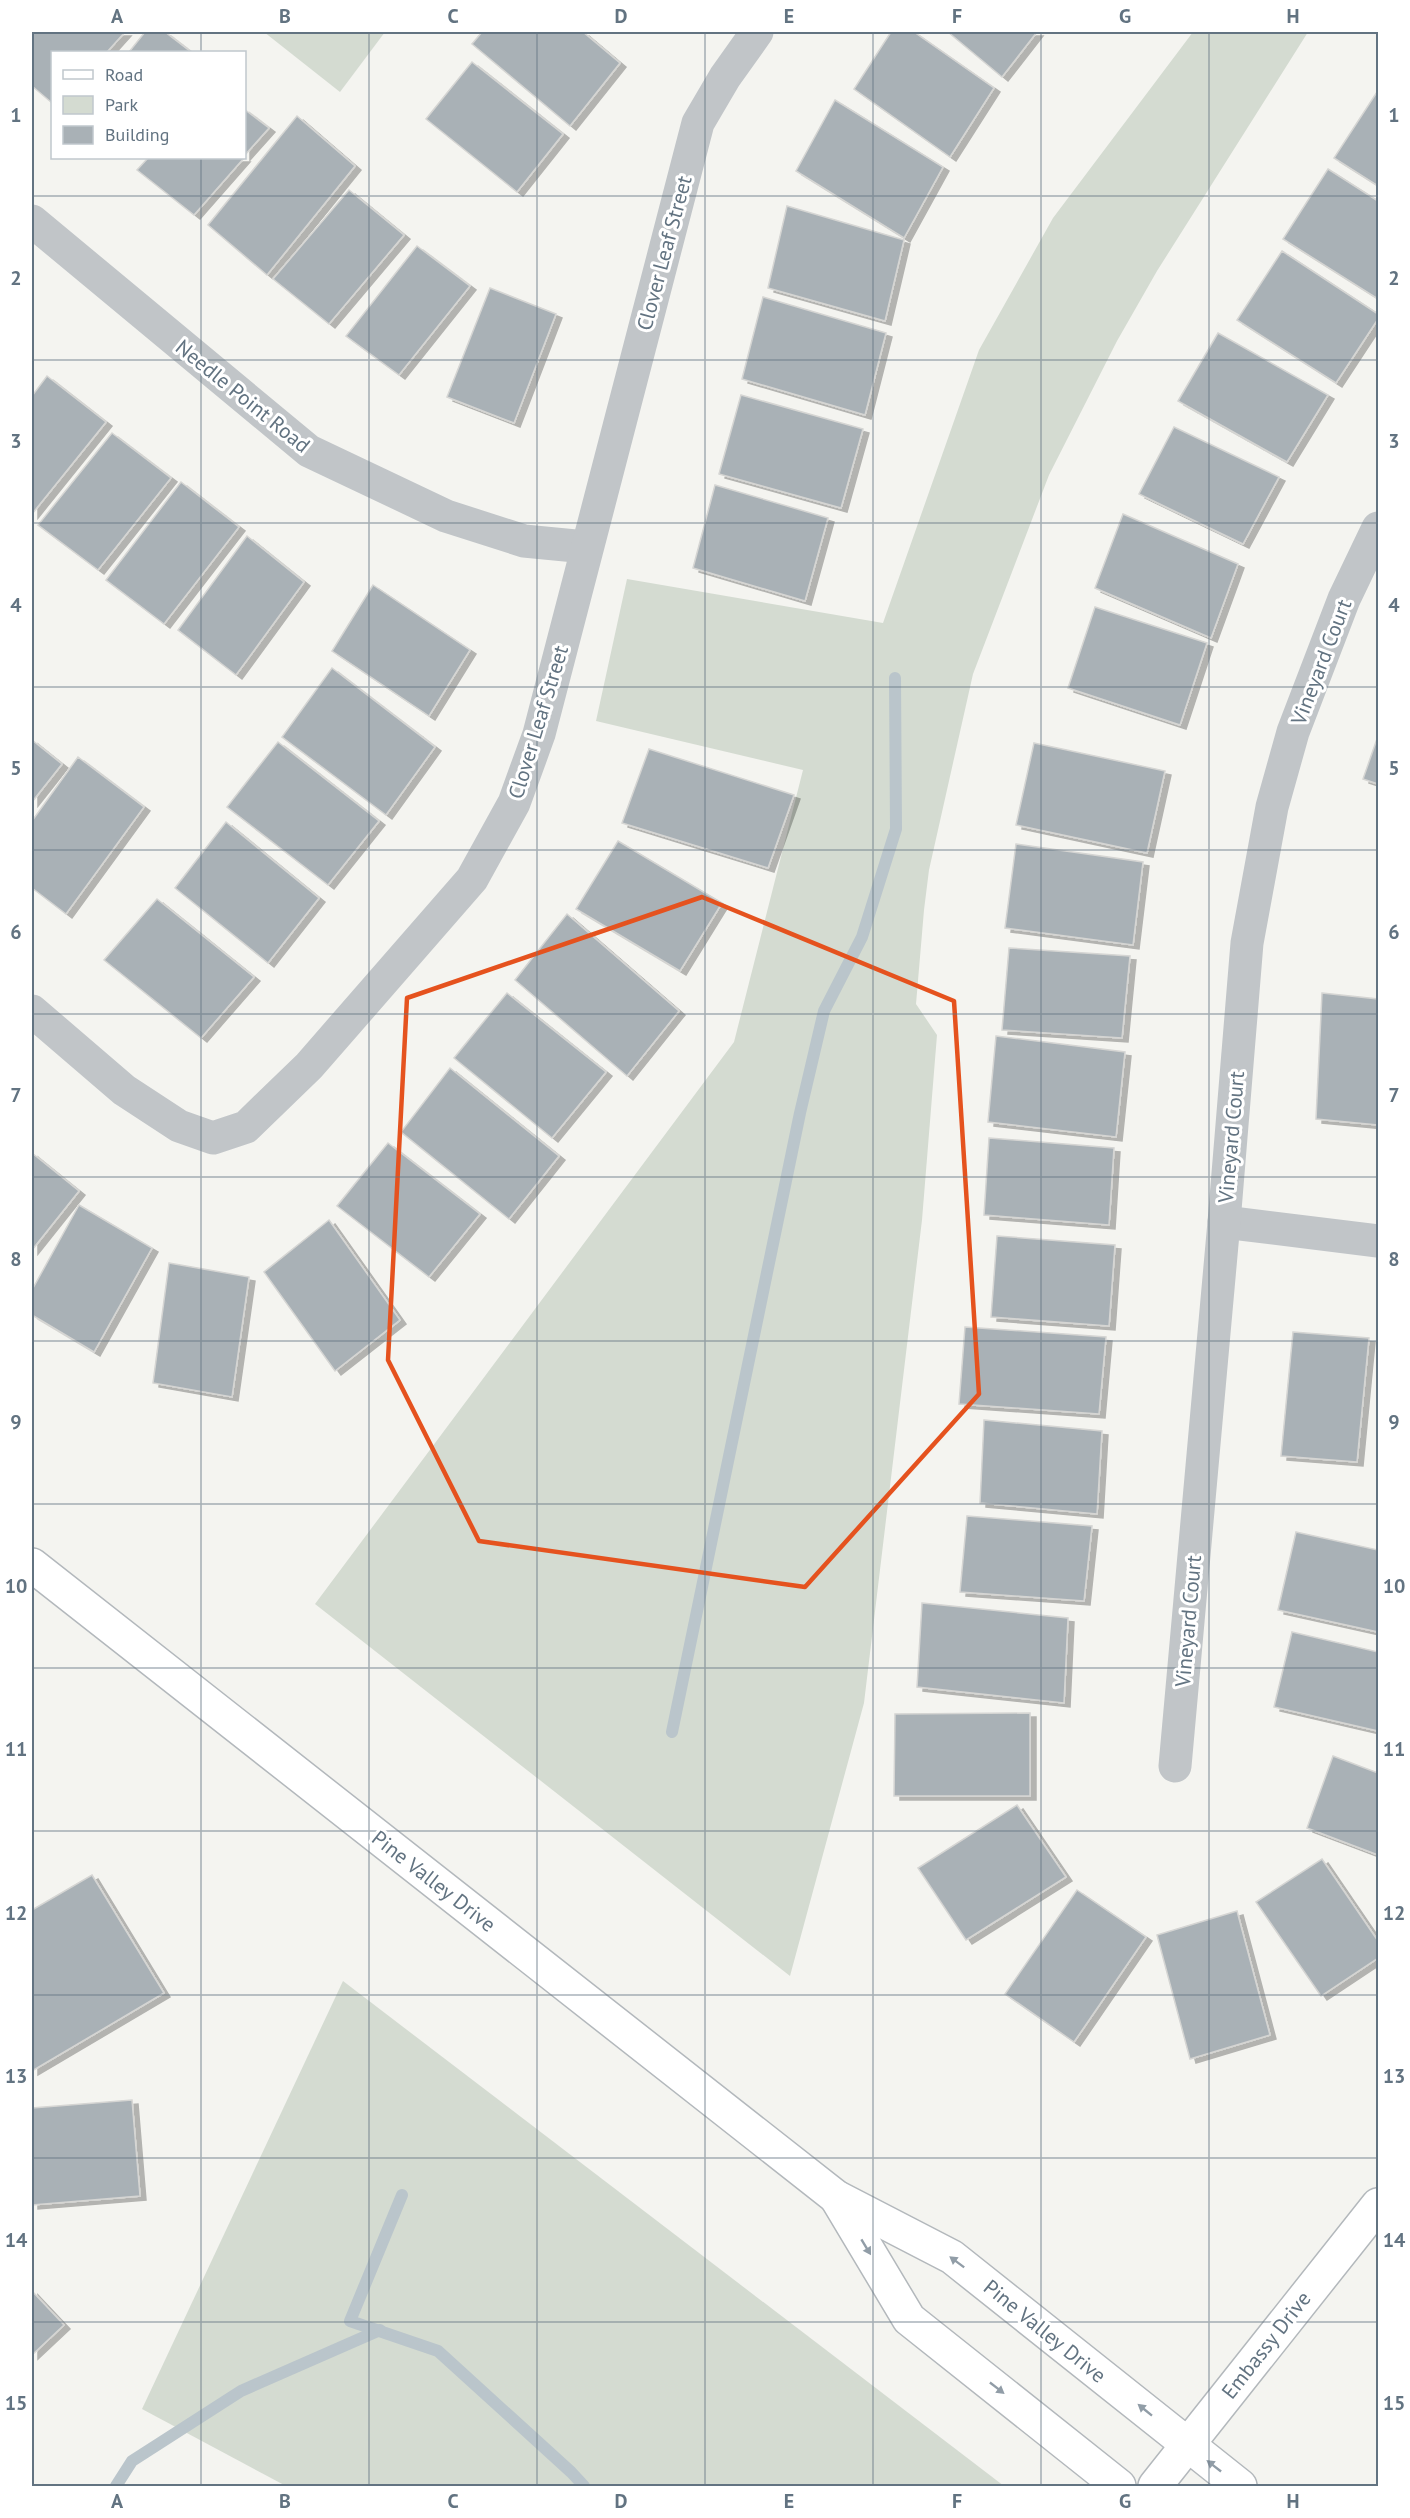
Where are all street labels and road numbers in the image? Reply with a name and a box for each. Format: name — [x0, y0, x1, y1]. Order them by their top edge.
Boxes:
street label: Clover Leaf Street — [630, 173, 698, 333]
street label: Needle Point Road — [170, 333, 316, 459]
street label: Vineyard Court — [1284, 595, 1357, 729]
street label: Clover Leaf Street — [502, 642, 574, 802]
street label: Vineyard Court — [1212, 1070, 1250, 1205]
street label: Vineyard Court — [1169, 1554, 1207, 1689]
street label: Pine Valley Drive — [367, 1824, 501, 1938]
street label: Pine Valley Drive — [978, 2273, 1112, 2389]
street label: Embassy Drive — [1216, 2286, 1316, 2404]

